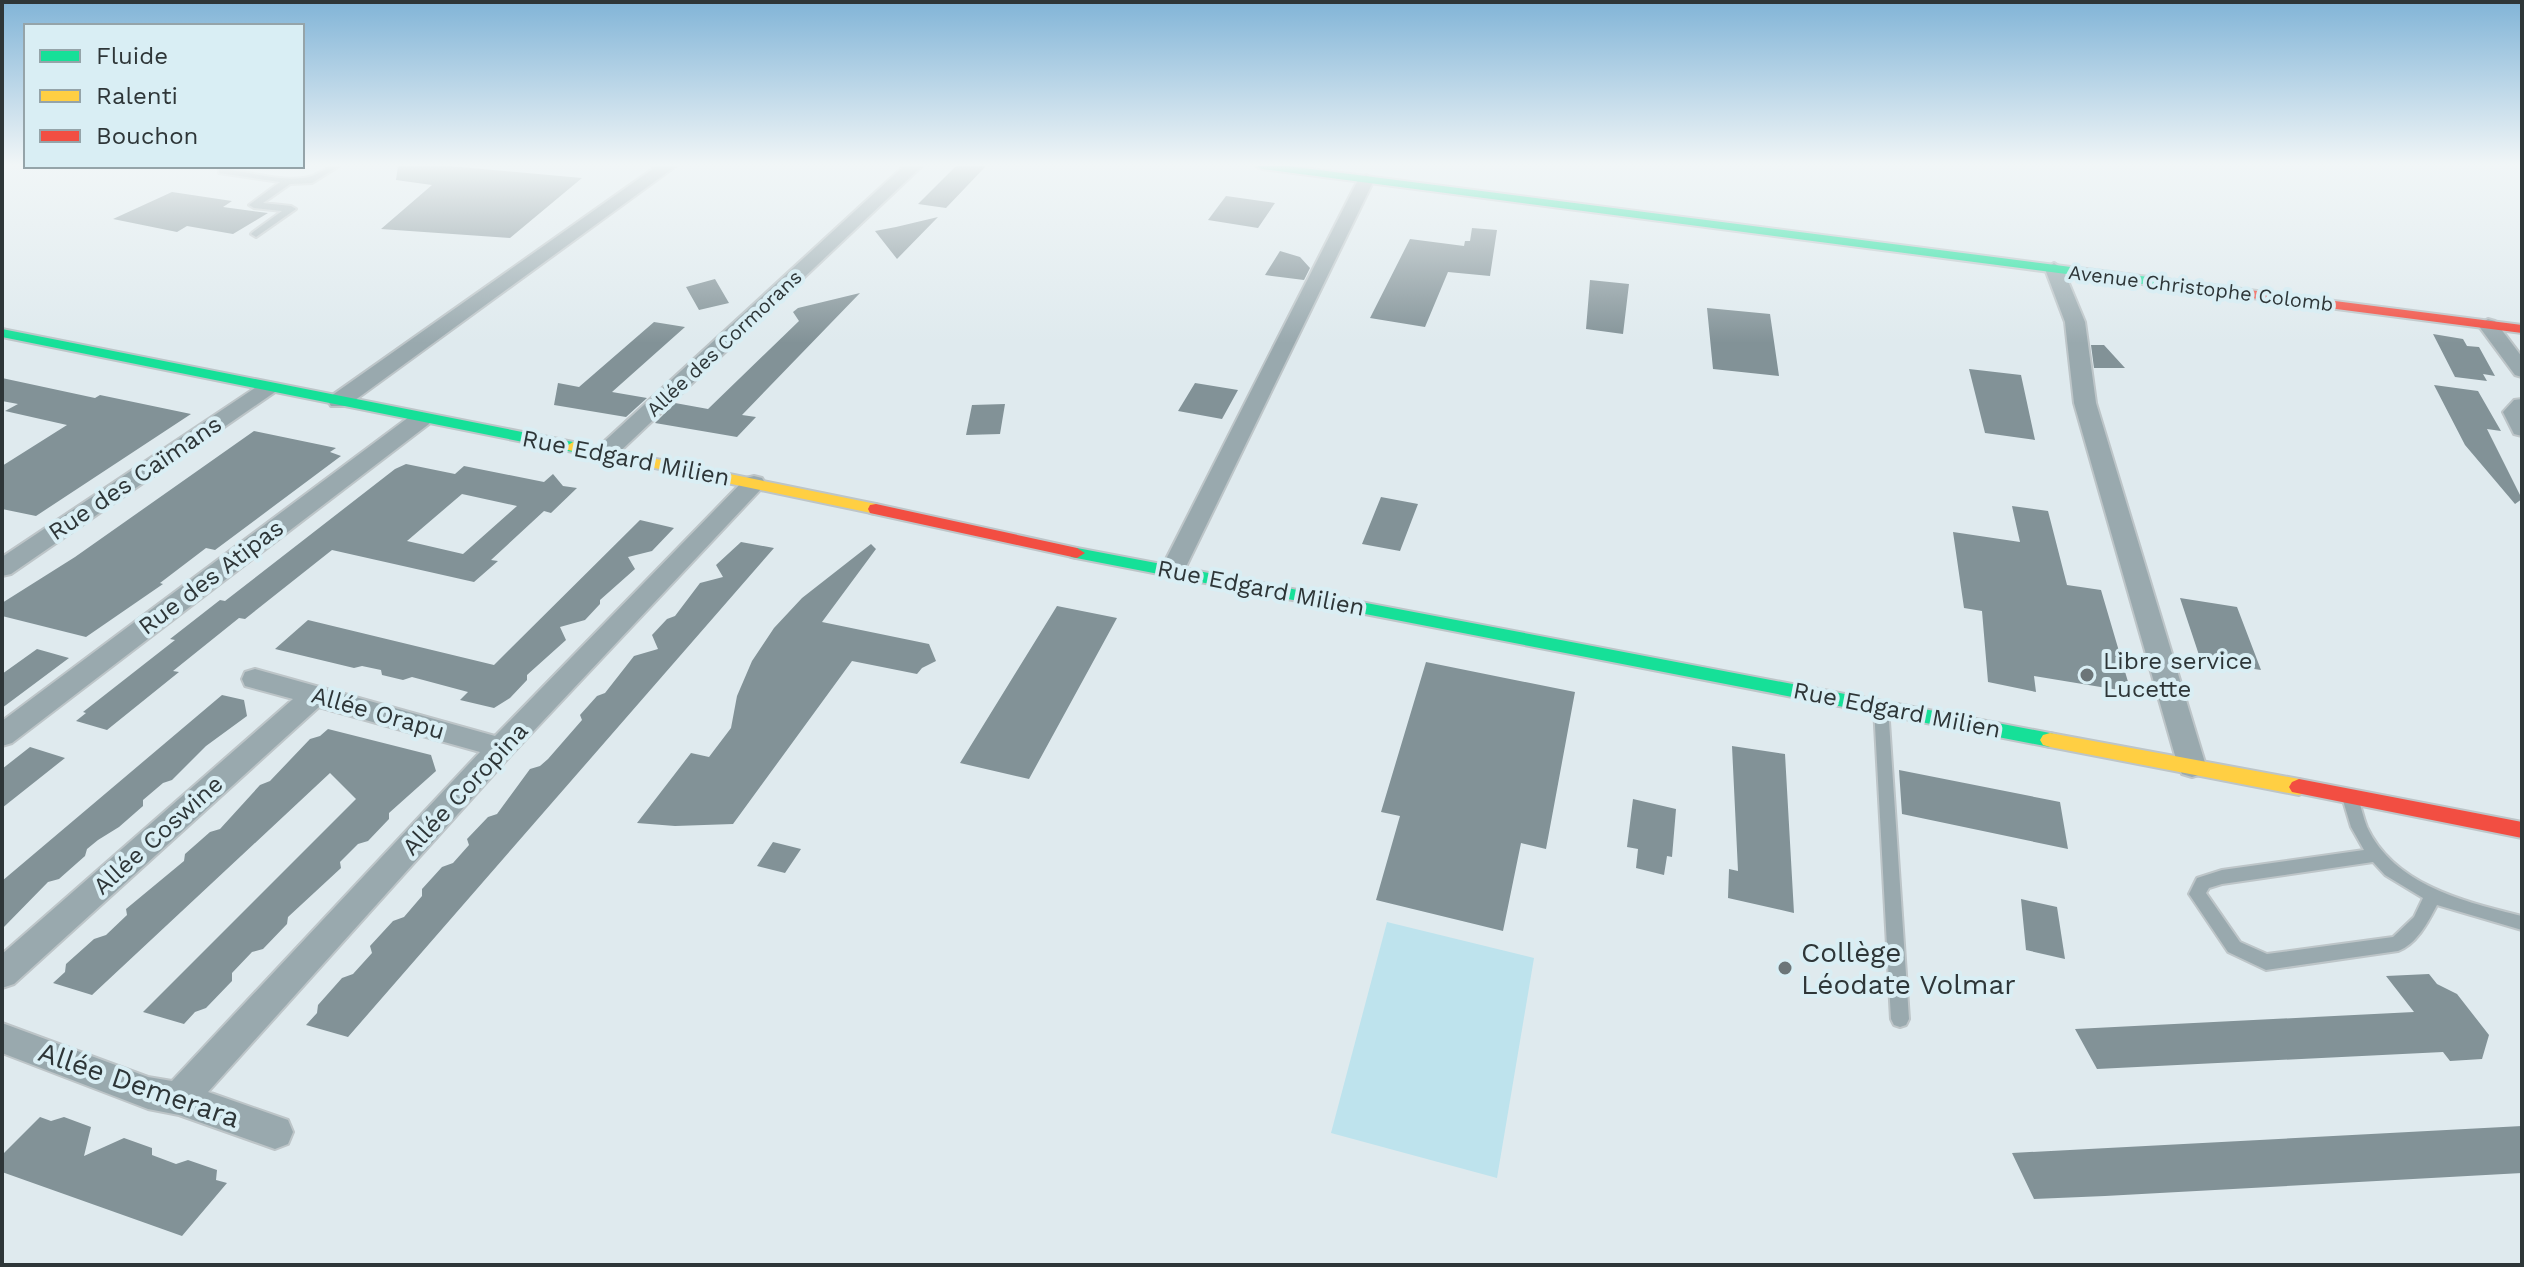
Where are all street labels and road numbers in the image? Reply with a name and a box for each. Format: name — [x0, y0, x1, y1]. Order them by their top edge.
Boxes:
street label: Avenue Christophe Colomb — [2067, 260, 2335, 316]
street label: Allée des Cormorans — [641, 265, 807, 421]
street label: Rue des Caïmans — [43, 410, 227, 546]
street label: Rue Edgard Milien — [520, 424, 732, 492]
street label: Rue des Atipas — [133, 513, 289, 641]
street label: Rue Edgard Milien — [1155, 554, 1367, 622]
street label: Rue Edgard Milien — [1791, 676, 2003, 744]
street label: Allée Orapu — [308, 681, 448, 745]
street label: Allée Coropina — [396, 717, 534, 861]
street label: Allée Coswine — [88, 770, 228, 900]
street label: Allée Demerara — [34, 1035, 244, 1135]

